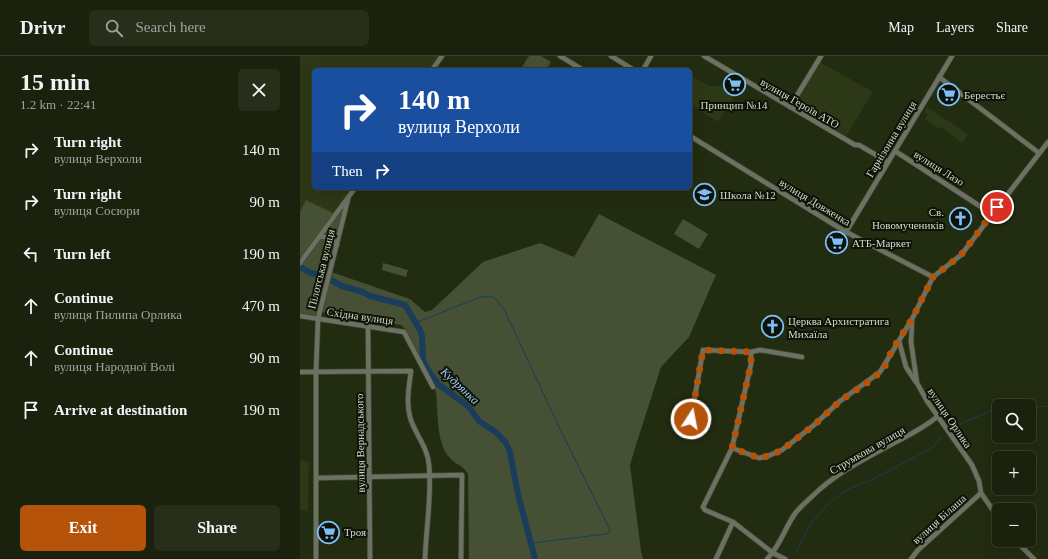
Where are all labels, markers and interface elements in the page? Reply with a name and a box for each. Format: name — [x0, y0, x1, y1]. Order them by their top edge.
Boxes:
search box — [89, 10, 369, 46]
text: Drivr — [20, 17, 65, 38]
icon: search — [103, 17, 125, 39]
text: Search here — [135, 19, 206, 35]
text: Map — [888, 20, 914, 35]
text: Layers — [936, 20, 974, 35]
text: Share — [996, 20, 1028, 35]
text: 15 min — [20, 69, 90, 95]
button: close — [238, 69, 280, 111]
supermarket icon: Принцип №14 — [721, 72, 747, 98]
street label: вулиця Героїв АТО — [759, 76, 841, 130]
supermarket icon: Берестьє — [935, 82, 961, 108]
icon: right — [332, 84, 384, 136]
text: 140 m — [398, 84, 470, 115]
place label: Берестьє — [964, 89, 1006, 101]
text: 1.2 km · 22:41 — [20, 97, 97, 112]
place label: Принцип №14 — [700, 99, 768, 111]
street label: Гарнізонна вулиця — [864, 99, 918, 179]
text: вулиця Верхоли — [398, 117, 520, 137]
text: Turn right — [54, 134, 121, 150]
icon: right — [20, 139, 42, 161]
text: 140 m — [242, 142, 280, 158]
street label: вулиця Лазо — [912, 148, 967, 188]
text: вулиця Верхоли — [54, 151, 142, 166]
icon: right — [371, 160, 393, 182]
text: Then — [332, 163, 363, 179]
street label: вулиця Довженка — [777, 176, 853, 228]
school or university icon: Школа №12 — [691, 182, 717, 208]
text: Turn right — [54, 186, 121, 202]
place label: Школа №12 — [720, 189, 776, 201]
pin — [980, 190, 1014, 224]
icon: right — [20, 191, 42, 213]
text: 90 m — [250, 194, 280, 210]
icon: arrive — [986, 196, 1008, 218]
text: вулиця Сосюри — [54, 203, 140, 218]
church icon: Св. Новомучеників — [947, 205, 973, 231]
place label: Св. Новомучеників — [872, 206, 944, 231]
street label: Пілотська вулиця — [305, 228, 337, 310]
supermarket icon: АТБ-Маркет — [824, 230, 850, 256]
place label: АТБ-Маркет — [852, 237, 911, 249]
icon: left — [20, 243, 42, 265]
text: Turn left — [54, 246, 111, 262]
text: 190 m — [242, 246, 280, 262]
text: Continue — [54, 290, 113, 306]
icon: ahead — [20, 295, 42, 317]
text: 470 m — [242, 298, 280, 314]
street label: Східна вулиця — [326, 305, 394, 327]
text: вулиця Пилипа Орлика — [54, 307, 182, 322]
church icon: Церква Архистратига Михаїла — [759, 314, 785, 340]
place label: Церква Архистратига Михаїла — [788, 315, 889, 340]
text: Continue — [54, 342, 113, 358]
icon: ahead — [20, 347, 42, 369]
text: 90 m — [250, 350, 280, 366]
text: вулиця Народної Волі — [54, 359, 175, 374]
water label: Кудрянка — [437, 364, 482, 407]
street label: вулиця Орлика — [926, 386, 975, 450]
street label: вулиця Вернадського — [353, 393, 367, 493]
position arrow — [670, 398, 712, 440]
icon: arrive — [20, 399, 42, 421]
map controls — [992, 399, 1036, 547]
button: search — [992, 399, 1036, 443]
text: Arrive at destination — [54, 402, 187, 418]
text: 190 m — [242, 402, 280, 418]
street label: Струмкова вулиця — [827, 424, 907, 476]
button: + — [992, 451, 1036, 495]
street label: вулиця Білаша — [910, 492, 968, 546]
button: − — [992, 503, 1036, 547]
button: Exit — [20, 505, 146, 551]
button: Share — [154, 505, 280, 551]
supermarket icon: Троя — [316, 519, 342, 545]
place label: Троя — [344, 526, 366, 538]

